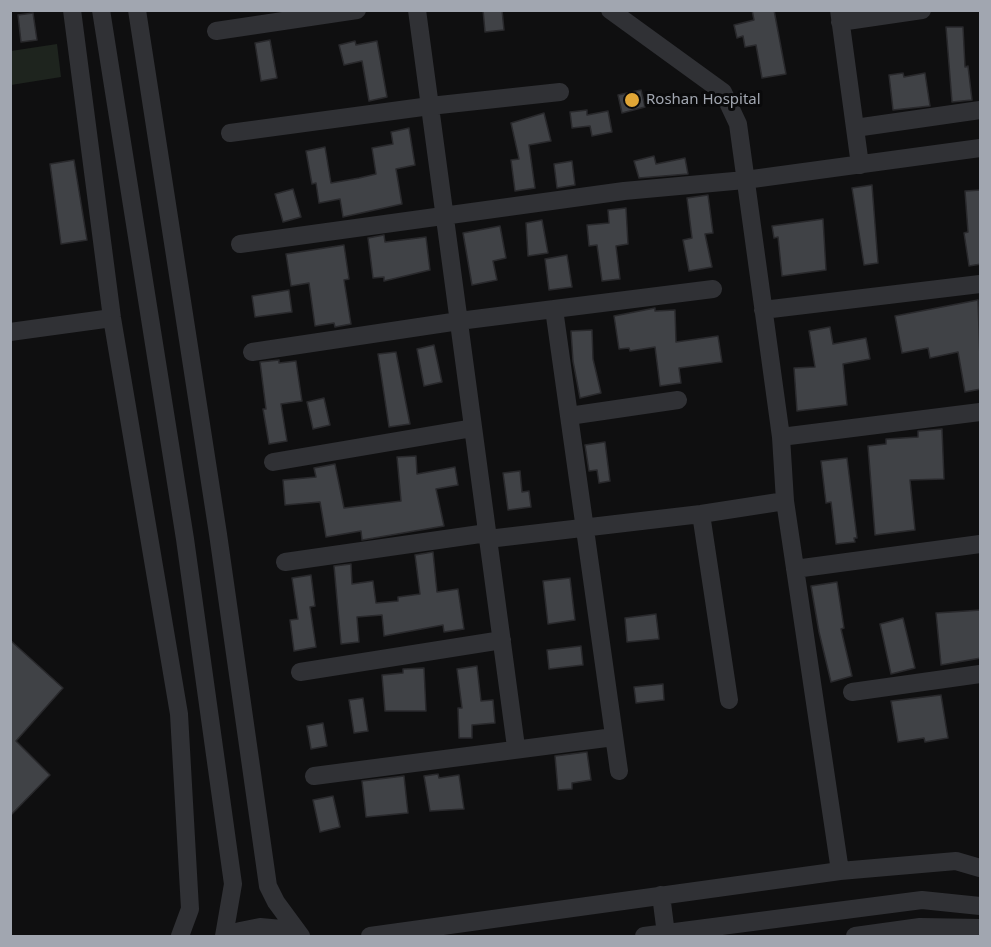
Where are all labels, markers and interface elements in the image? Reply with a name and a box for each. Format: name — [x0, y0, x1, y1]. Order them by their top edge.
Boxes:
marker: Roshan Hospital — [623, 91, 641, 109]
place label: Roshan Hospital — [646, 91, 761, 109]

